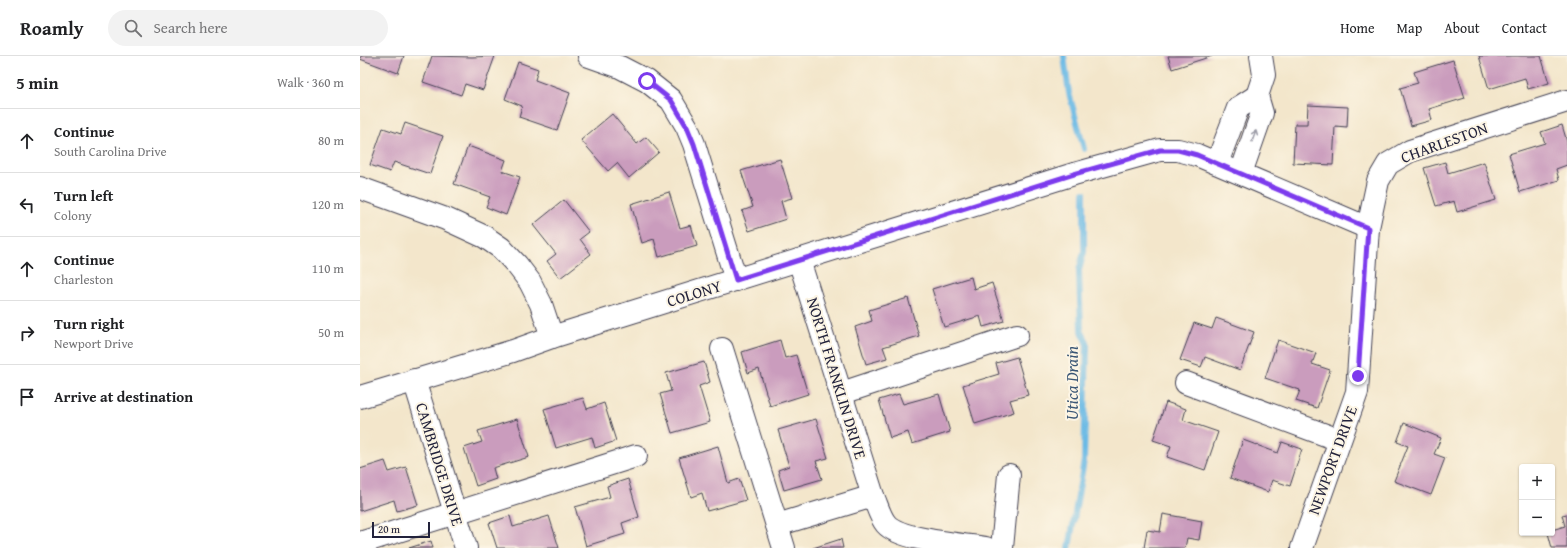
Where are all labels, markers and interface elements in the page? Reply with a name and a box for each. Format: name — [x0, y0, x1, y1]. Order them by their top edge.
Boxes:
search box — [108, 10, 388, 46]
text: Roamly — [20, 14, 84, 42]
icon: search — [122, 17, 144, 39]
text: Search here — [154, 17, 228, 38]
text: Home — [1340, 18, 1375, 38]
text: Map — [1397, 18, 1422, 38]
text: About — [1444, 18, 1480, 38]
text: Contact — [1502, 18, 1547, 38]
text: 5 min — [16, 70, 58, 95]
route start — [638, 72, 656, 90]
text: Walk · 360 m — [277, 73, 344, 92]
street label: CHARLESTON — [1397, 115, 1491, 169]
text: Continue — [54, 121, 115, 142]
icon: ahead — [16, 130, 38, 152]
one-way arrow — [1251, 130, 1258, 143]
text: 80 m — [318, 131, 344, 150]
text: South Carolina Drive — [54, 142, 167, 161]
text: Turn left — [54, 185, 113, 206]
icon: left — [16, 194, 38, 216]
text: 120 m — [312, 195, 344, 214]
text: Colony — [54, 206, 92, 225]
text: Continue — [54, 249, 115, 270]
icon: ahead — [16, 258, 38, 280]
text: 110 m — [312, 259, 344, 278]
text: Charleston — [54, 270, 113, 289]
street label: COLONY — [664, 273, 725, 313]
street label: NORTH FRANKLIN DRIVE — [801, 294, 873, 462]
text: Turn right — [54, 313, 125, 334]
icon: right — [16, 322, 38, 344]
text: 50 m — [318, 323, 344, 342]
text: Newport Drive — [54, 334, 133, 353]
water label: Utica Drain — [1059, 345, 1084, 420]
route end — [1349, 367, 1367, 385]
icon: arrive — [16, 386, 38, 408]
text: Arrive at destination — [54, 386, 193, 407]
street label: CAMBRIDGE DRIVE — [410, 400, 470, 528]
street label: NEWPORT DRIVE — [1301, 402, 1363, 518]
map controls — [1519, 464, 1555, 536]
button: + — [1519, 464, 1555, 500]
button: − — [1519, 500, 1555, 536]
scale bar — [372, 520, 430, 539]
text: 20 m — [378, 521, 400, 537]

